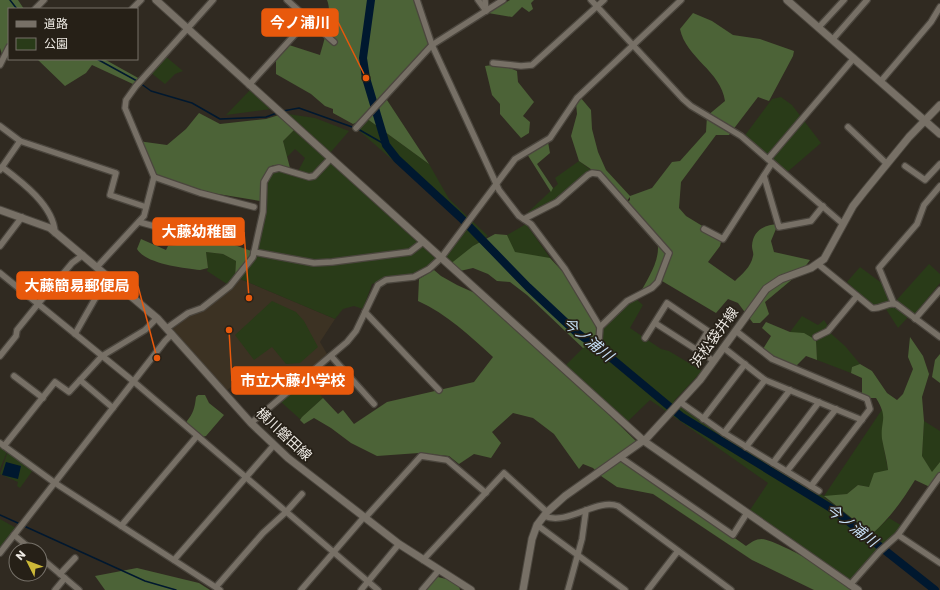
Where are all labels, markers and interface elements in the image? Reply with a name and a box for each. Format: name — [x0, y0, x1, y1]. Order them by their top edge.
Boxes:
legend — [8, 8, 138, 60]
callout: 今ノ浦川 — [262, 9, 338, 36]
text: 今ノ浦川 — [270, 12, 330, 33]
text: 道路 — [44, 15, 68, 32]
text: 公園 — [44, 35, 68, 52]
callout: 大藤幼稚園 — [153, 218, 244, 245]
text: 大藤幼稚園 — [161, 221, 237, 242]
callout: 大藤簡易郵便局 — [17, 272, 138, 299]
text: 大藤簡易郵便局 — [24, 275, 130, 296]
street label: 浜松袋井線 — [685, 303, 743, 371]
water label: 今ノ浦川 — [558, 312, 619, 367]
callout: 市立大藤小学校 — [232, 367, 353, 394]
text: 市立大藤小学校 — [240, 370, 346, 391]
street label: 横川磐田線 — [252, 403, 316, 465]
water label: 今ノ浦川 — [822, 499, 884, 553]
north arrow — [8, 542, 48, 582]
text: N — [12, 547, 29, 564]

